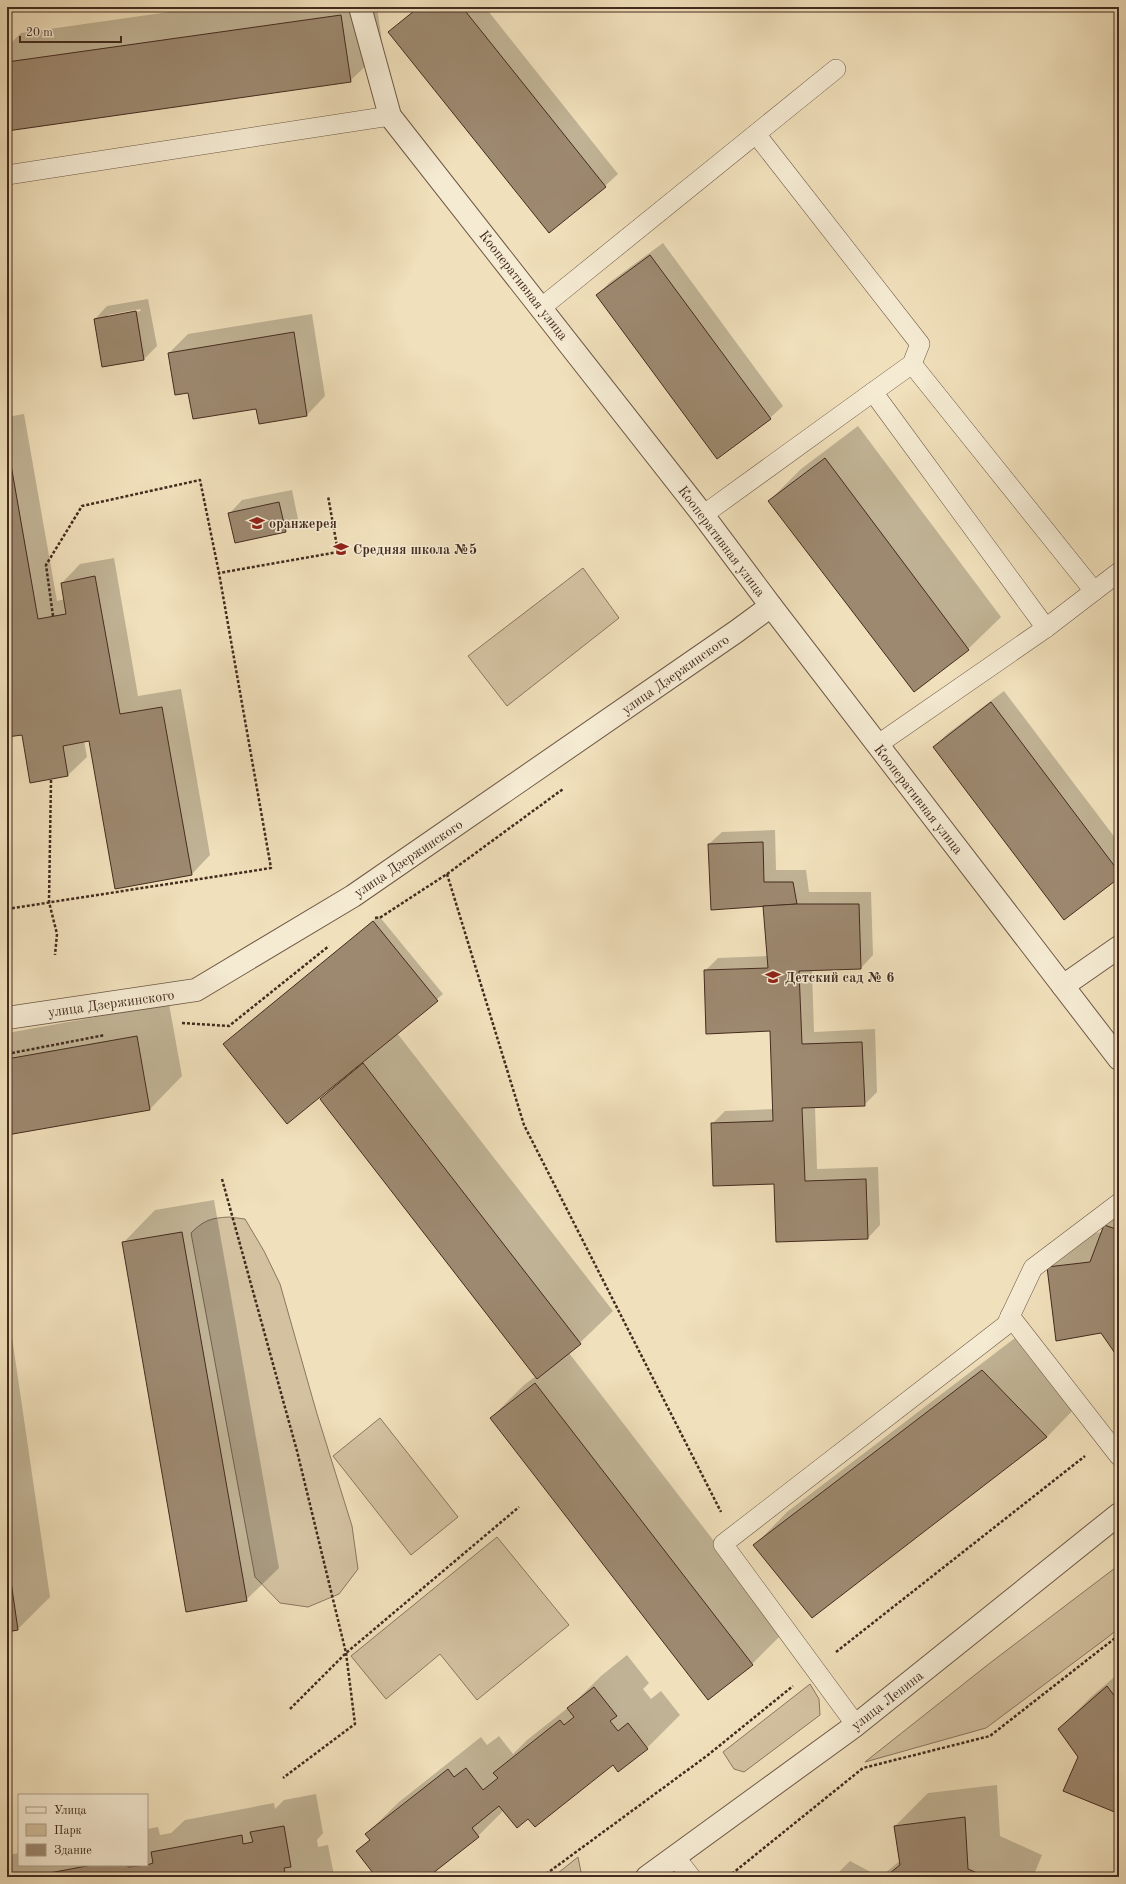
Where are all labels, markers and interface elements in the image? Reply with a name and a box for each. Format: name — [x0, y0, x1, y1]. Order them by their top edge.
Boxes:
scale bar — [20, 18, 121, 44]
text: 20 m — [26, 27, 53, 39]
street label: Кооперативная улица — [476, 228, 570, 343]
street label: Кооперативная улица — [675, 484, 767, 600]
school or university icon: оранжерея — [248, 514, 266, 532]
place label: оранжерея — [269, 517, 337, 531]
school or university icon: Средняя школа №5 — [332, 540, 350, 558]
place label: Средняя школа №5 — [353, 543, 477, 557]
street label: улица Дзержинского — [619, 632, 732, 717]
street label: Кооперативная улица — [871, 742, 965, 857]
street label: улица Дзержинского — [352, 817, 465, 900]
school or university icon: Детский сад № 6 — [764, 968, 782, 986]
place label: Детский сад № 6 — [785, 971, 894, 985]
street label: улица Дзержинского — [47, 988, 175, 1020]
street label: улица Ленина — [849, 1668, 926, 1733]
legend — [18, 1794, 148, 1866]
text: Улица — [54, 1805, 87, 1817]
text: Парк — [54, 1825, 82, 1837]
text: Здание — [54, 1845, 92, 1857]

